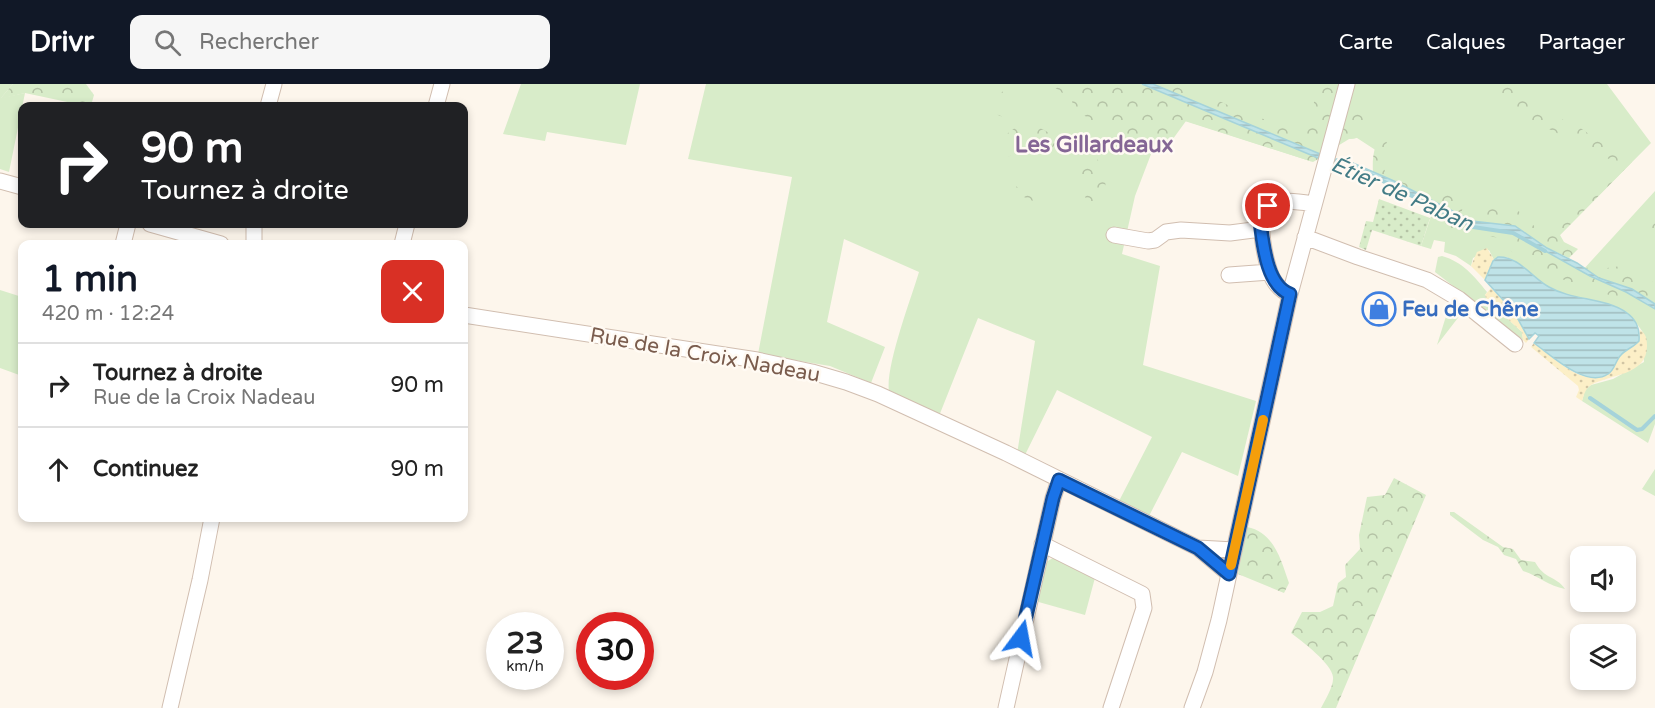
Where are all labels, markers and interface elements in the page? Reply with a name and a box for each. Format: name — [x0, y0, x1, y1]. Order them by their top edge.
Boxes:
search box — [130, 15, 550, 69]
text: Drivr — [30, 25, 94, 59]
icon: search — [151, 26, 184, 59]
text: Rechercher — [199, 29, 319, 55]
text: Carte — [1339, 30, 1393, 55]
text: Calques — [1426, 30, 1506, 55]
text: Partager — [1539, 30, 1625, 55]
text: 90 m — [141, 123, 243, 174]
icon: right — [42, 126, 120, 204]
district label: Les Gillardeaux — [1015, 132, 1173, 158]
water label: Étier de Paban — [1327, 151, 1477, 237]
text: Tournez à droite — [141, 174, 349, 207]
pin — [1242, 180, 1293, 231]
icon: arrive — [1251, 189, 1284, 222]
text: 1 min — [42, 258, 138, 301]
button: close — [381, 260, 444, 323]
shop icon: Feu de Chêne — [1361, 291, 1397, 327]
place label: Feu de Chêne — [1402, 297, 1539, 322]
text: 420 m · 12:24 — [42, 302, 174, 326]
street label: Rue de la Croix Nadeau — [588, 322, 822, 388]
text: Tournez à droite — [93, 360, 262, 386]
icon: right — [42, 369, 75, 402]
text: 90 m — [390, 372, 444, 398]
text: Rue de la Croix Nadeau — [93, 386, 315, 410]
icon: ahead — [42, 453, 75, 486]
text: Continuez — [93, 456, 198, 482]
text: 90 m — [390, 456, 444, 482]
map controls — [1570, 546, 1636, 690]
button: sound — [1570, 546, 1636, 612]
position arrow — [989, 606, 1053, 670]
speed limit sign: 30 — [576, 612, 654, 690]
button: layers — [1570, 624, 1636, 690]
text: 23 — [506, 625, 544, 662]
text: km/h — [506, 657, 544, 675]

